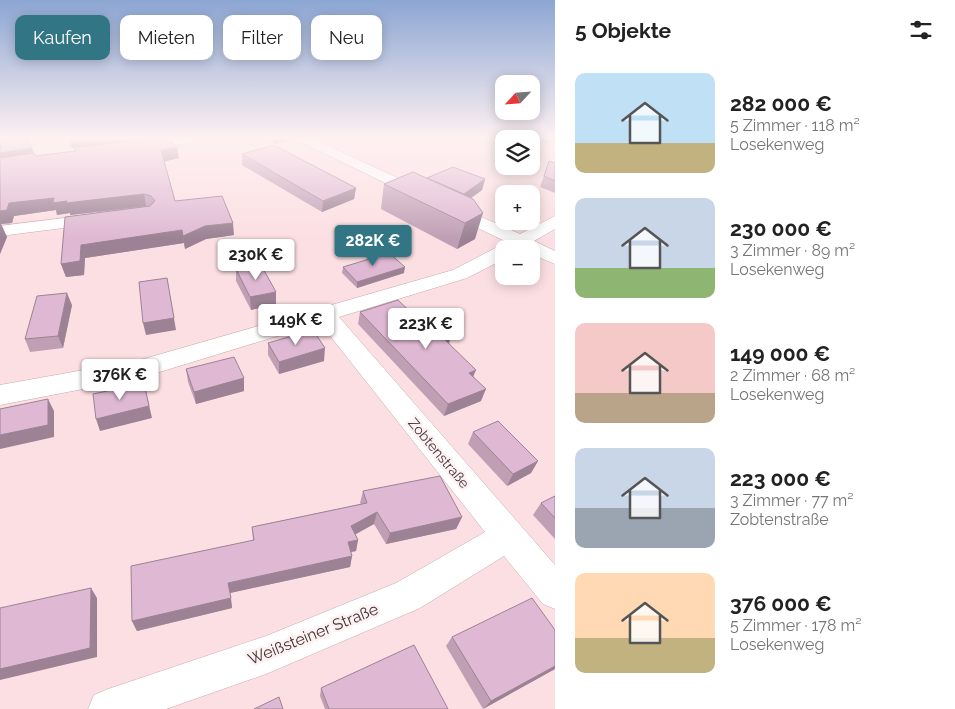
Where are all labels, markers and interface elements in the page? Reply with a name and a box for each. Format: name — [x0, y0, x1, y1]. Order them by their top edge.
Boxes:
chip: Kaufen — [15, 15, 110, 60]
chip: Mieten — [120, 15, 213, 60]
chip: Filter — [223, 15, 301, 60]
chip: Neu — [311, 15, 382, 60]
icon: filters — [907, 16, 935, 44]
text: 5 Objekte — [575, 18, 671, 43]
north arrow — [495, 75, 540, 120]
map controls — [495, 75, 540, 285]
text: 282 000 € — [730, 91, 832, 116]
icon: home — [615, 93, 675, 153]
text: 5 Zimmer · 118 m² — [730, 116, 860, 135]
button: layers — [495, 130, 540, 175]
text: Losekenweg — [730, 135, 824, 154]
button: + — [495, 185, 540, 230]
text: 230 000 € — [730, 216, 832, 241]
icon: home — [615, 218, 675, 278]
pin: 282K € — [332, 224, 414, 267]
text: 282K € — [346, 231, 400, 250]
pin: 230K € — [215, 238, 297, 281]
button: − — [495, 240, 540, 285]
text: 3 Zimmer · 89 m² — [730, 241, 855, 260]
text: 230K € — [229, 245, 283, 264]
text: Losekenweg — [730, 260, 824, 279]
pin: 149K € — [255, 304, 337, 346]
pin: 223K € — [385, 308, 467, 350]
text: 149K € — [269, 310, 323, 329]
text: 223K € — [399, 314, 453, 333]
text: 149 000 € — [730, 341, 830, 366]
icon: home — [615, 343, 675, 403]
pin: 376K € — [79, 358, 161, 401]
text: 376K € — [93, 365, 147, 384]
text: 2 Zimmer · 68 m² — [730, 366, 855, 385]
text: Losekenweg — [730, 385, 824, 404]
street label: Zobtenstraße — [405, 415, 473, 491]
text: 223 000 € — [730, 466, 831, 491]
icon: home — [615, 468, 675, 528]
text: 3 Zimmer · 77 m² — [730, 491, 854, 510]
text: Zobtenstraße — [730, 510, 829, 529]
text: 376 000 € — [730, 591, 832, 616]
icon: home — [615, 593, 675, 653]
street label: Weißsteiner Straße — [245, 599, 381, 669]
text: 5 Zimmer · 178 m² — [730, 616, 861, 635]
text: Losekenweg — [730, 635, 824, 654]

